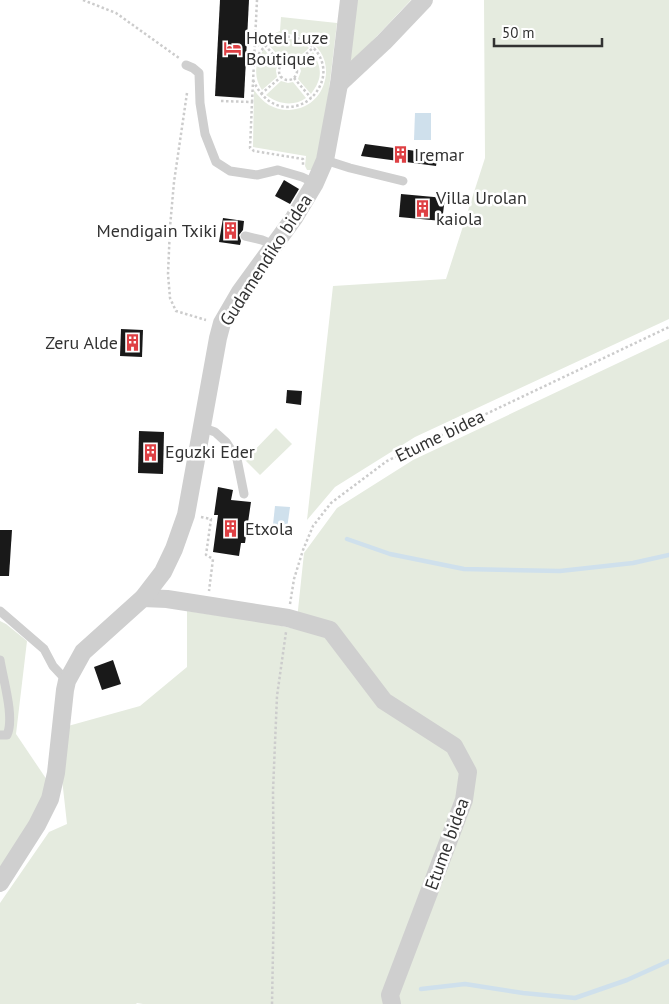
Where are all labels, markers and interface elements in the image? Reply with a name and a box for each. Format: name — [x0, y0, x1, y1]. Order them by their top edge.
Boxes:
scale bar — [494, 15, 602, 47]
text: 50 m — [502, 23, 535, 42]
place label: Hotel Luze Boutique — [246, 26, 328, 70]
hotel icon: Hotel Luze Boutique — [222, 38, 242, 58]
place label: Iremar — [414, 143, 464, 166]
building icon: Iremar — [390, 145, 410, 165]
place label: Villa Urolan kaiola — [435, 186, 527, 230]
street label: Gudamendiko bidea — [214, 189, 317, 330]
building icon: Villa Urolan kaiola — [412, 198, 432, 218]
place label: Mendigain Txiki — [97, 219, 217, 242]
building icon: Mendigain Txiki — [221, 221, 241, 241]
place label: Zeru Alde — [45, 331, 118, 354]
building icon: Zeru Alde — [122, 333, 142, 353]
street label: Etume bidea — [391, 404, 488, 467]
place label: Eguzki Eder — [165, 440, 255, 463]
building icon: Eguzki Eder — [141, 442, 161, 462]
place label: Etxola — [245, 517, 293, 540]
building icon: Etxola — [221, 519, 241, 539]
street label: Etume bidea — [419, 795, 474, 893]

